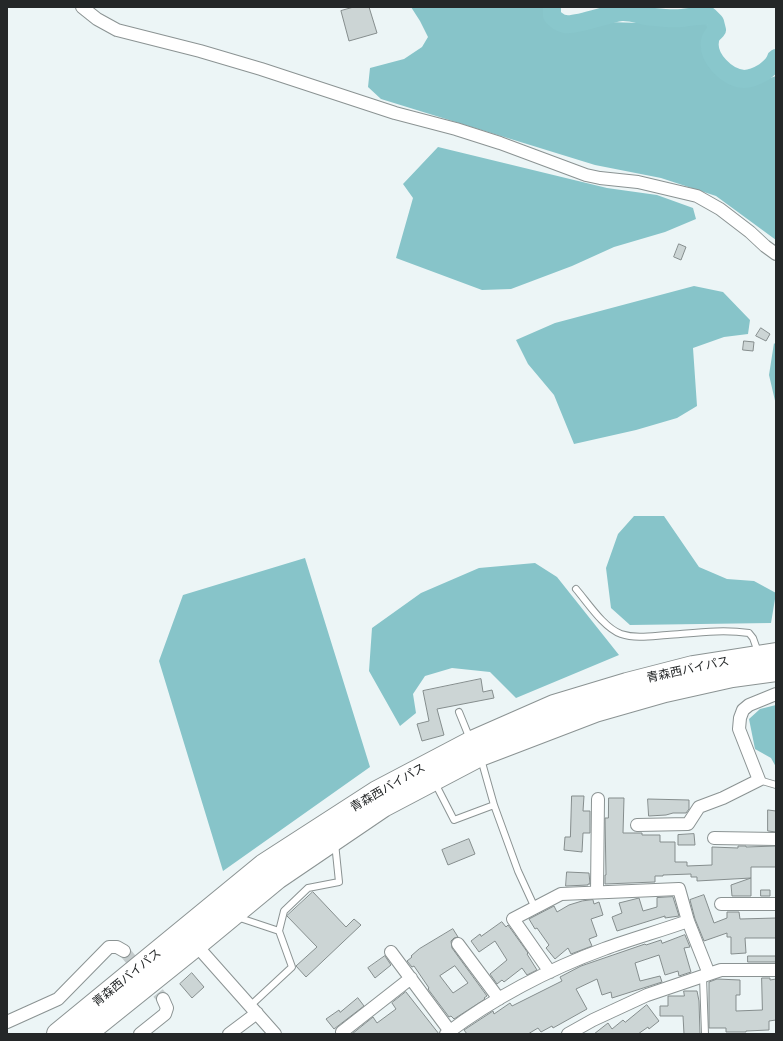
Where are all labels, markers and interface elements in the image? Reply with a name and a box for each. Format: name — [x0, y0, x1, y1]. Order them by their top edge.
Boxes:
street label: 青森西バイパス — [645, 654, 731, 686]
street label: 青森西バイパス — [348, 761, 428, 815]
street label: 青森西バイパス — [90, 946, 164, 1010]

